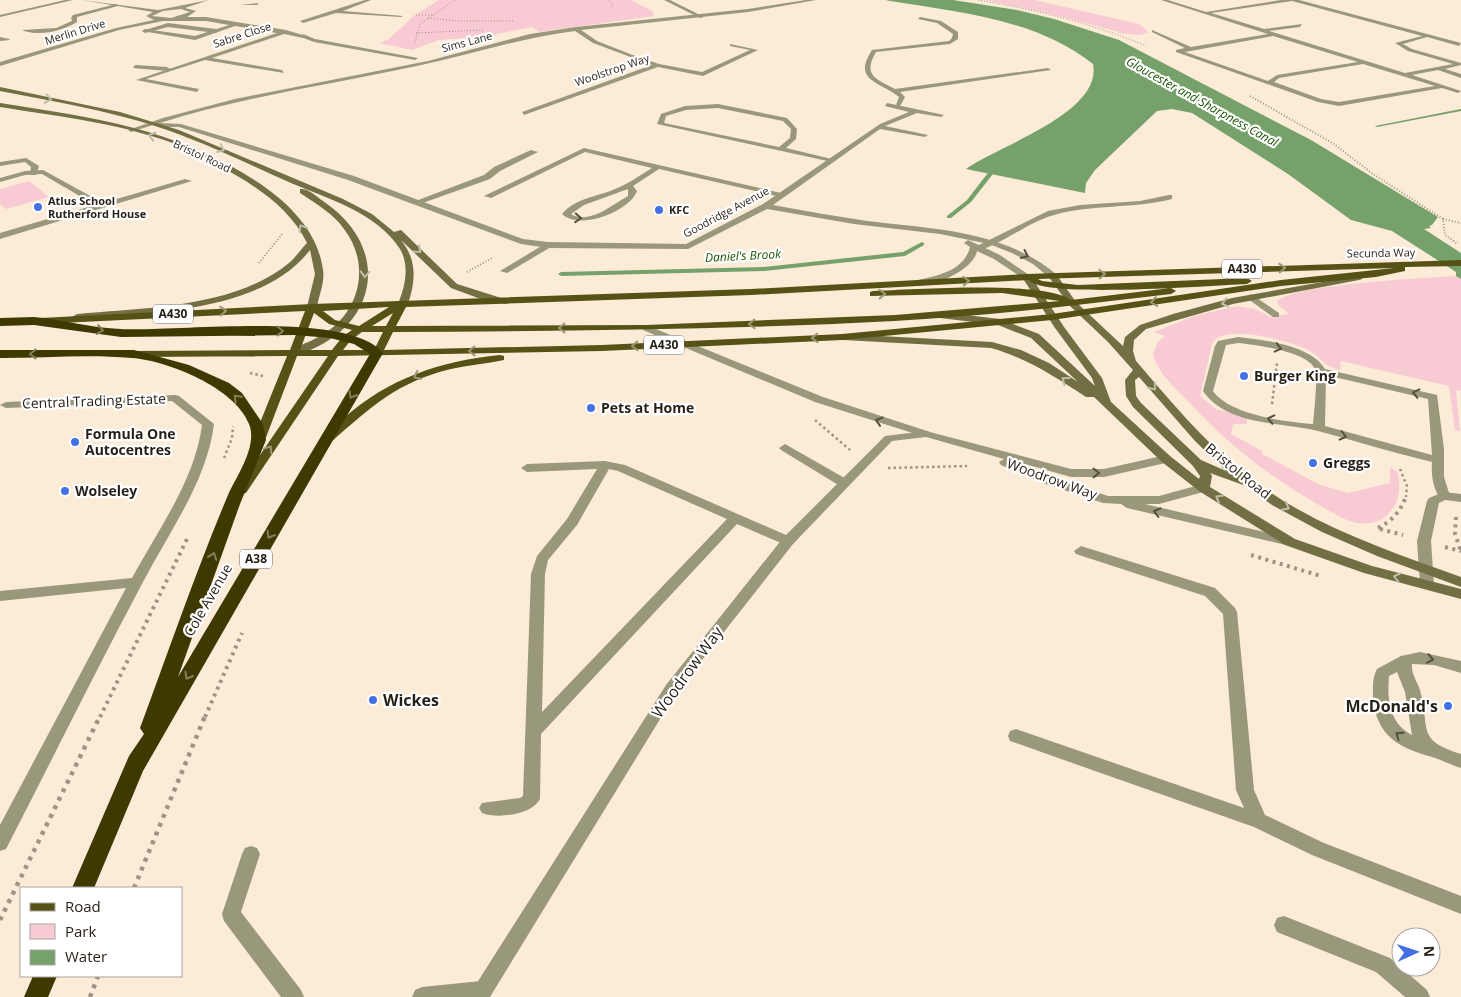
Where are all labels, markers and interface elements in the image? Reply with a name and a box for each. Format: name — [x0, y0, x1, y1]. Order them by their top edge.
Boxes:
street label: Merlin Drive — [43, 15, 107, 48]
street label: Sabre Close — [211, 18, 273, 51]
street label: Sims Lane — [440, 28, 494, 55]
street label: Woolstrop Way — [573, 50, 652, 89]
water label: Gloucester and Sharpness Canal — [1123, 53, 1282, 151]
one-way arrow — [43, 93, 52, 104]
one-way arrow — [148, 131, 157, 141]
street label: Bristol Road — [171, 136, 233, 175]
one-way arrow — [216, 143, 225, 153]
street label: Goodridge Avenue — [680, 183, 771, 241]
place label: Atlus School Rutherford House — [48, 193, 147, 221]
marker: Atlus School Rutherford House — [32, 201, 44, 213]
place label: KFC — [669, 202, 689, 217]
marker: KFC — [653, 204, 665, 216]
one-way arrow — [574, 213, 582, 224]
one-way arrow — [299, 225, 309, 234]
one-way arrow — [412, 244, 421, 253]
street label: Secunda Way — [1347, 244, 1416, 261]
water label: Daniel's Brook — [705, 245, 782, 266]
one-way arrow — [1020, 249, 1029, 260]
road number: A430 — [1222, 260, 1262, 278]
one-way arrow — [1278, 262, 1286, 273]
one-way arrow — [1098, 269, 1106, 280]
one-way arrow — [359, 271, 370, 279]
one-way arrow — [962, 276, 970, 286]
one-way arrow — [878, 289, 886, 299]
one-way arrow — [1150, 296, 1158, 307]
one-way arrow — [1220, 297, 1229, 308]
road number: A430 — [153, 304, 193, 324]
one-way arrow — [219, 306, 227, 317]
one-way arrow — [747, 319, 755, 329]
one-way arrow — [558, 323, 566, 333]
one-way arrow — [97, 324, 105, 335]
one-way arrow — [276, 326, 284, 336]
one-way arrow — [810, 333, 818, 344]
road number: A430 — [644, 336, 684, 354]
one-way arrow — [631, 341, 639, 352]
one-way arrow — [1274, 342, 1283, 353]
one-way arrow — [468, 346, 476, 356]
one-way arrow — [29, 349, 36, 359]
place label: Burger King — [1254, 366, 1336, 385]
one-way arrow — [413, 370, 422, 380]
marker: Burger King — [1238, 370, 1250, 382]
one-way arrow — [1062, 377, 1071, 385]
one-way arrow — [1147, 382, 1156, 391]
street label: Central Trading Estate — [22, 388, 166, 413]
one-way arrow — [1412, 388, 1420, 399]
one-way arrow — [349, 390, 359, 399]
one-way arrow — [234, 395, 243, 404]
place label: Pets at Home — [601, 398, 694, 417]
marker: Pets at Home — [585, 402, 597, 414]
one-way arrow — [1266, 414, 1275, 425]
one-way arrow — [875, 417, 884, 427]
place label: Formula One Autocentres — [85, 424, 176, 459]
one-way arrow — [1338, 430, 1347, 441]
marker: Formula One Autocentres — [69, 436, 81, 448]
street label: Bristol Road — [1202, 438, 1275, 503]
one-way arrow — [263, 446, 273, 455]
street label: Woodrow Way — [1004, 453, 1101, 504]
place label: Greggs — [1323, 453, 1371, 472]
marker: Greggs — [1307, 457, 1319, 469]
one-way arrow — [1093, 468, 1101, 478]
place label: Wolseley — [75, 481, 137, 500]
marker: Wolseley — [59, 485, 71, 497]
one-way arrow — [1215, 495, 1224, 505]
one-way arrow — [1281, 501, 1290, 511]
one-way arrow — [1153, 507, 1162, 518]
one-way arrow — [267, 530, 277, 539]
road number: A38 — [240, 550, 272, 568]
one-way arrow — [207, 552, 217, 560]
street label: Cole Avenue — [179, 560, 236, 640]
one-way arrow — [1392, 572, 1401, 583]
street label: Woodrow Way — [646, 621, 728, 722]
one-way arrow — [1426, 653, 1435, 664]
one-way arrow — [185, 670, 195, 679]
place label: Wickes — [383, 689, 439, 711]
marker: Wickes — [367, 694, 379, 706]
place label: McDonald's — [1346, 695, 1438, 717]
marker: McDonald's — [1442, 700, 1454, 712]
one-way arrow — [1395, 732, 1405, 741]
legend — [20, 887, 182, 977]
text: Road — [65, 896, 101, 916]
text: Park — [65, 921, 96, 941]
north arrow — [1391, 927, 1441, 977]
text: N — [1420, 945, 1439, 957]
text: Water — [65, 946, 107, 966]

